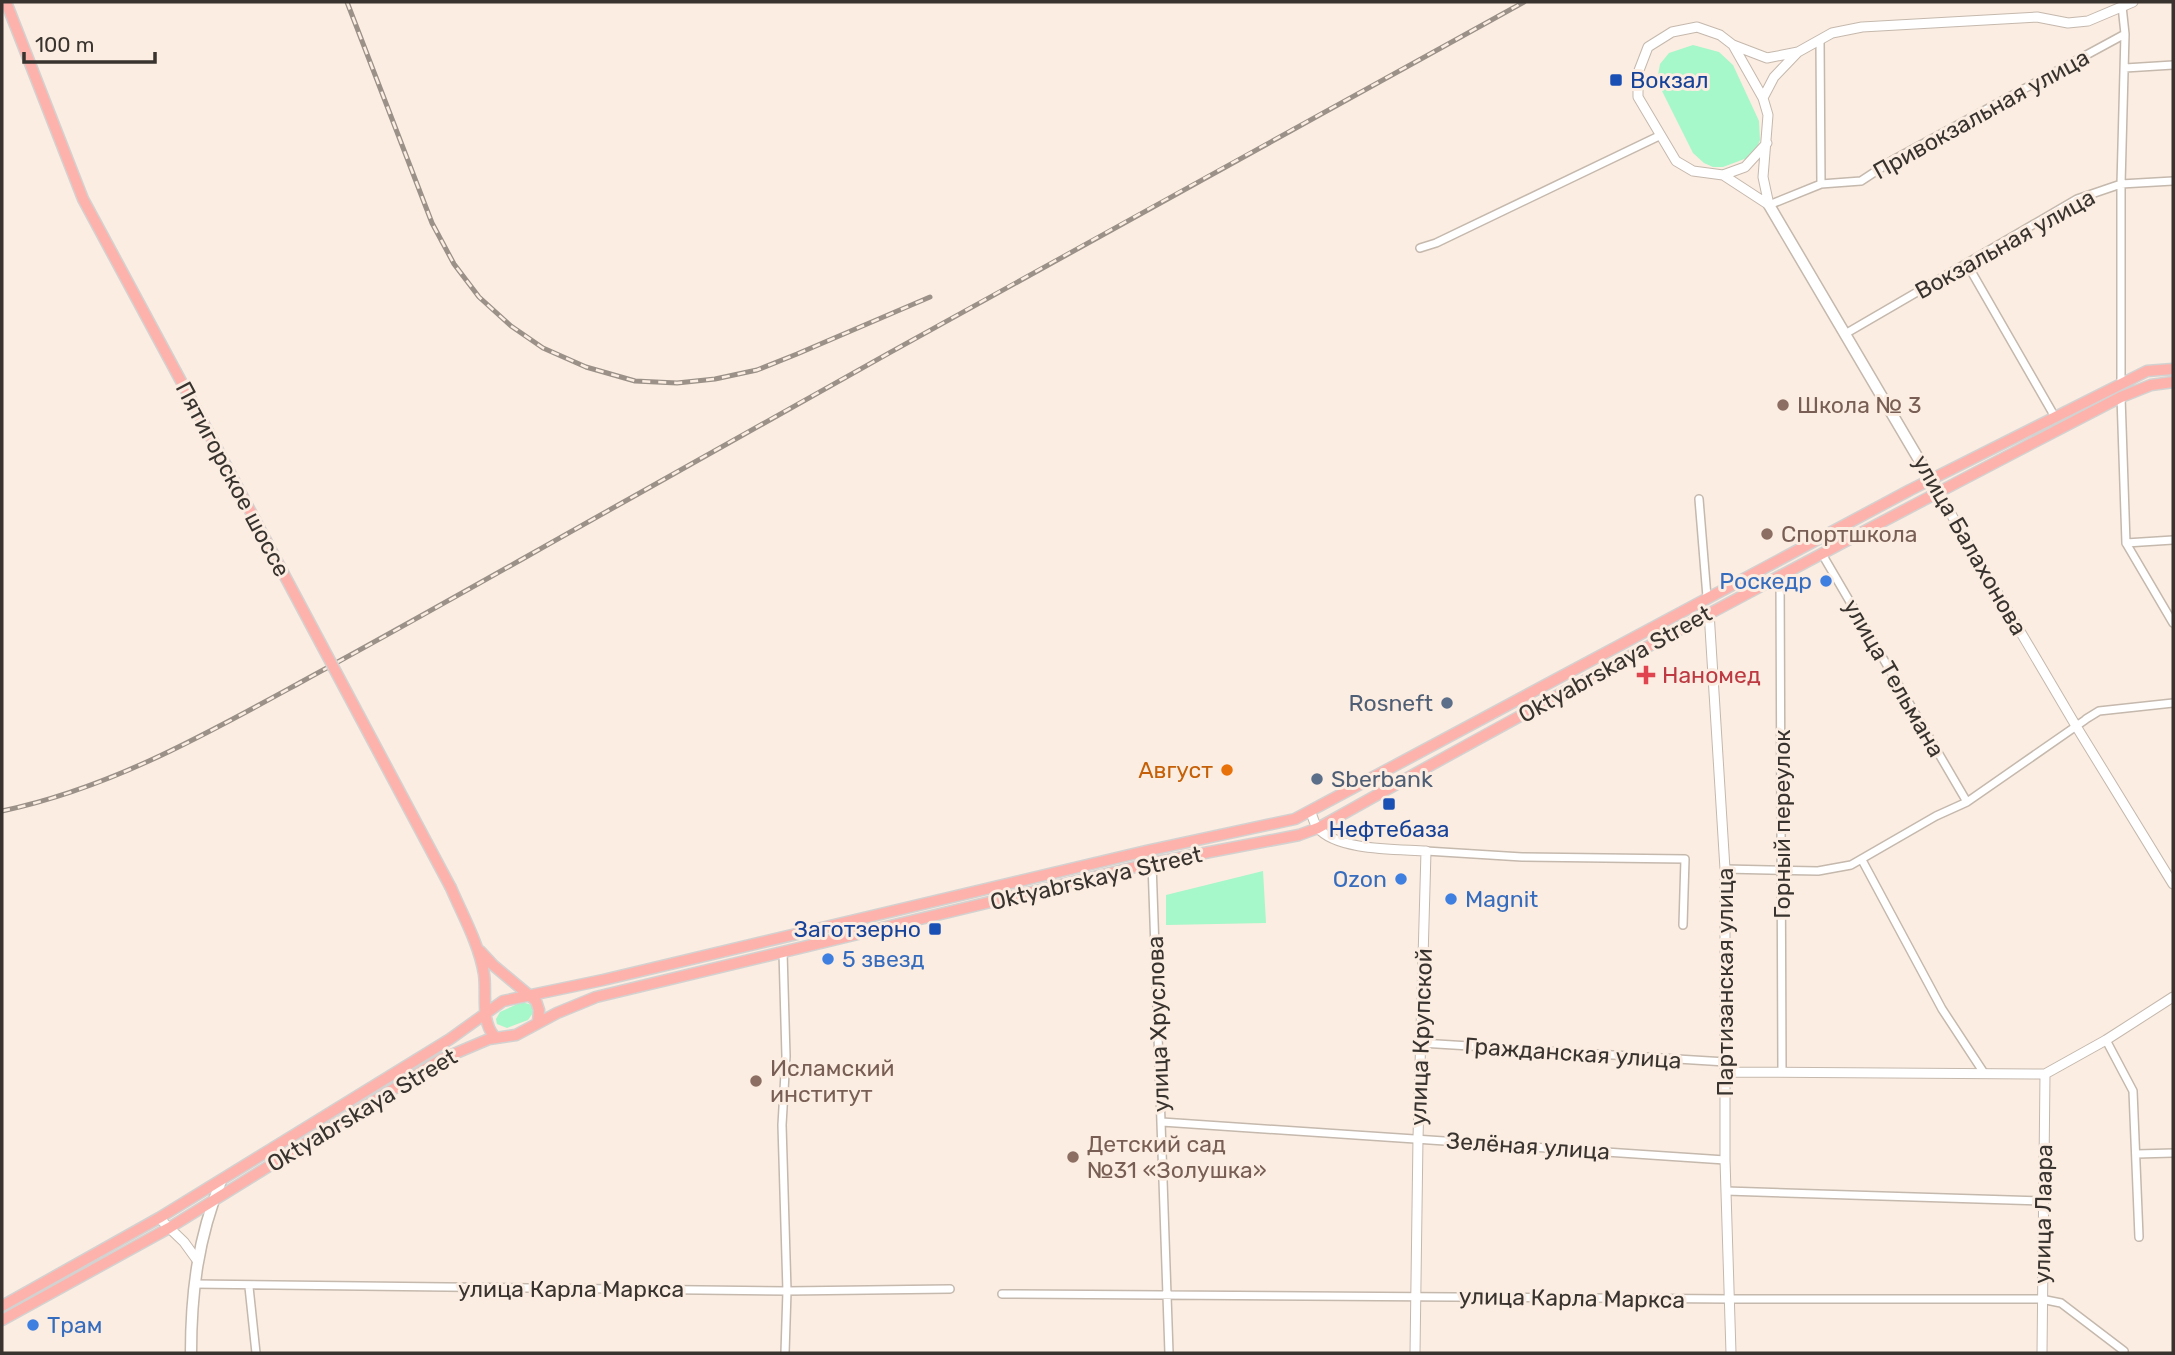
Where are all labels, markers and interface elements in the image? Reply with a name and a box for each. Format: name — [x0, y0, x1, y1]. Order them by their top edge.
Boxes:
scale bar — [24, 21, 156, 65]
text: 100 m — [35, 32, 94, 57]
street label: Привокзальная улица — [1868, 43, 2094, 185]
place label: Вокзал — [1630, 66, 1709, 94]
marker: Вокзал — [1608, 72, 1624, 88]
street label: Вокзальная улица — [1910, 183, 2100, 305]
street label: Пятигорское шоссе — [170, 377, 296, 581]
place label: Школа № 3 — [1797, 391, 1922, 419]
marker: Школа № 3 — [1775, 397, 1791, 413]
street label: улица Балахонова — [1907, 450, 2033, 640]
place label: Спортшкола — [1781, 520, 1918, 548]
marker: Спортшкола — [1759, 526, 1775, 542]
place label: Роскедр — [1719, 567, 1812, 595]
marker: Роскедр — [1818, 573, 1834, 589]
street label: улица Тельмана — [1837, 594, 1951, 762]
street label: Oktyabrskaya Street — [1513, 599, 1717, 729]
place label: Наномед — [1662, 661, 1761, 689]
marker: Наномед — [1636, 665, 1656, 685]
place label: Rosneft — [1349, 689, 1433, 717]
marker: Rosneft — [1439, 695, 1455, 711]
street label: Горный переулок — [1768, 729, 1796, 919]
place label: Август — [1138, 756, 1213, 784]
marker: Август — [1219, 762, 1235, 778]
place label: Sberbank — [1331, 765, 1433, 793]
marker: Sberbank — [1309, 771, 1325, 787]
marker: Нефтебаза — [1381, 796, 1397, 812]
place label: Нефтебаза — [1329, 815, 1449, 843]
street label: Oktyabrskaya Street — [987, 840, 1205, 916]
place label: Ozon — [1333, 865, 1387, 893]
street label: Партизанская улица — [1711, 867, 1739, 1097]
marker: Ozon — [1393, 871, 1409, 887]
place label: Magnit — [1465, 885, 1538, 913]
marker: Magnit — [1443, 891, 1459, 907]
place label: Заготзерно — [794, 915, 921, 943]
marker: Заготзерно — [927, 921, 943, 937]
street label: улица Хруслова — [1141, 935, 1175, 1113]
place label: 5 звезд — [842, 945, 925, 973]
street label: улица Крупской — [1404, 948, 1438, 1126]
marker: 5 звезд — [820, 951, 836, 967]
street label: Гражданская улица — [1464, 1031, 1682, 1075]
street label: Oktyabrskaya Street — [262, 1042, 462, 1178]
place label: Исламский институт — [770, 1054, 895, 1108]
marker: Исламский институт — [748, 1073, 764, 1089]
street label: Зелёная улица — [1445, 1126, 1611, 1166]
place label: Детский сад №31 «Золушка» — [1087, 1130, 1267, 1184]
street label: улица Лаара — [2028, 1144, 2058, 1284]
marker: Детский сад №31 «Золушка» — [1065, 1149, 1081, 1165]
street label: улица Карла Маркса — [458, 1275, 684, 1303]
street label: улица Карла Маркса — [1459, 1282, 1685, 1314]
place label: Трам — [47, 1311, 102, 1339]
marker: Трам — [25, 1317, 41, 1333]

